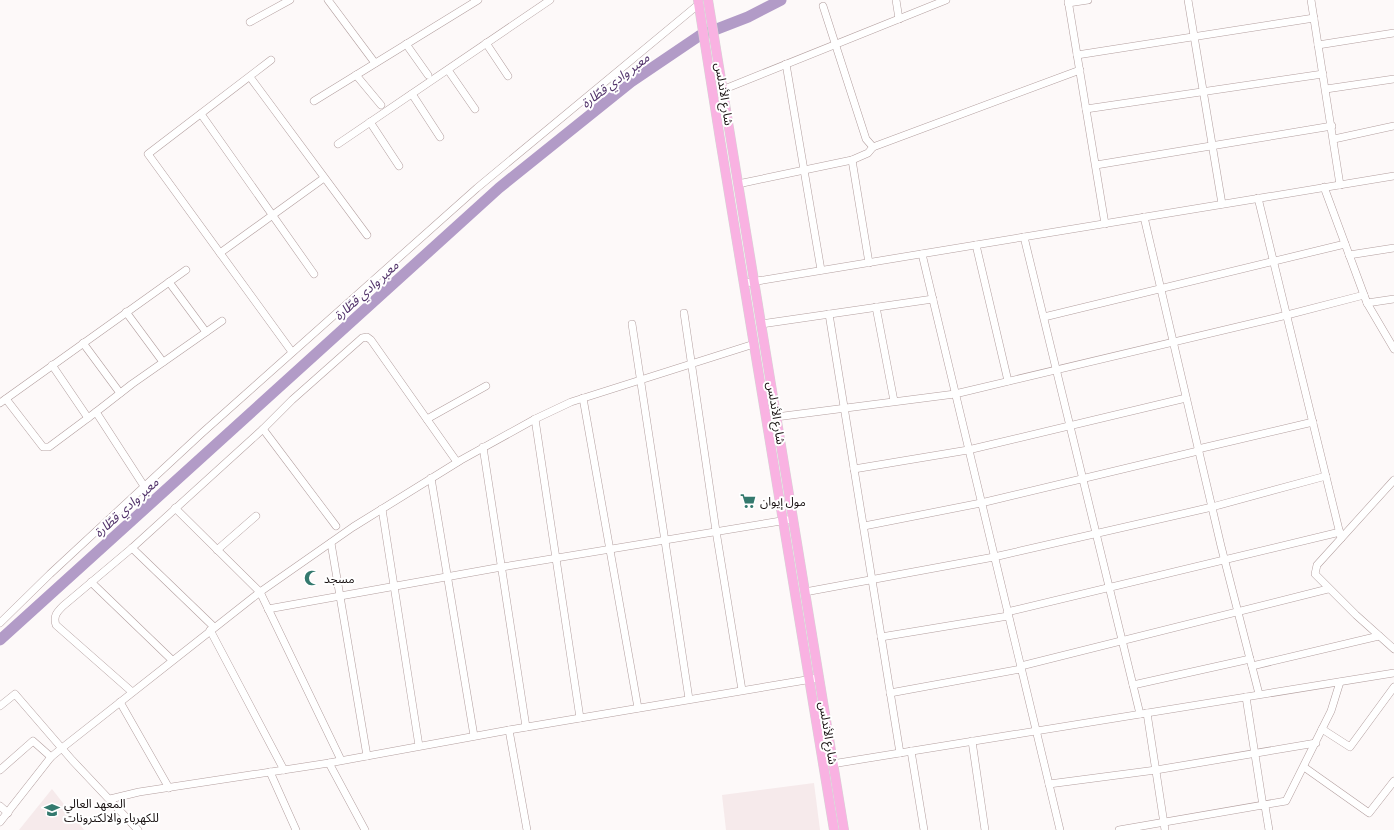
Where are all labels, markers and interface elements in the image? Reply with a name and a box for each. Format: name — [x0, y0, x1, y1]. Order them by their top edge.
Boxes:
water label: معبر وادي قطّارة — [578, 49, 654, 113]
street label: شارع الأندلس — [710, 62, 737, 127]
water label: معبر وادي قطّارة — [330, 257, 404, 325]
street label: شارع الأندلس — [762, 381, 789, 446]
water label: معبر وادي قطّارة — [90, 474, 164, 542]
supermarket icon: مول إيوان — [739, 492, 757, 510]
place label: مول إيوان — [760, 494, 806, 510]
mosque icon: مسجد — [303, 569, 321, 587]
place label: مسجد — [324, 571, 355, 586]
street label: شارع الأندلس — [814, 701, 841, 766]
place label: المعهد العالي للكهرباء والالكترونات — [64, 796, 159, 825]
school or university icon: المعهد العالي للكهرباء والالكترونات — [43, 801, 61, 819]

